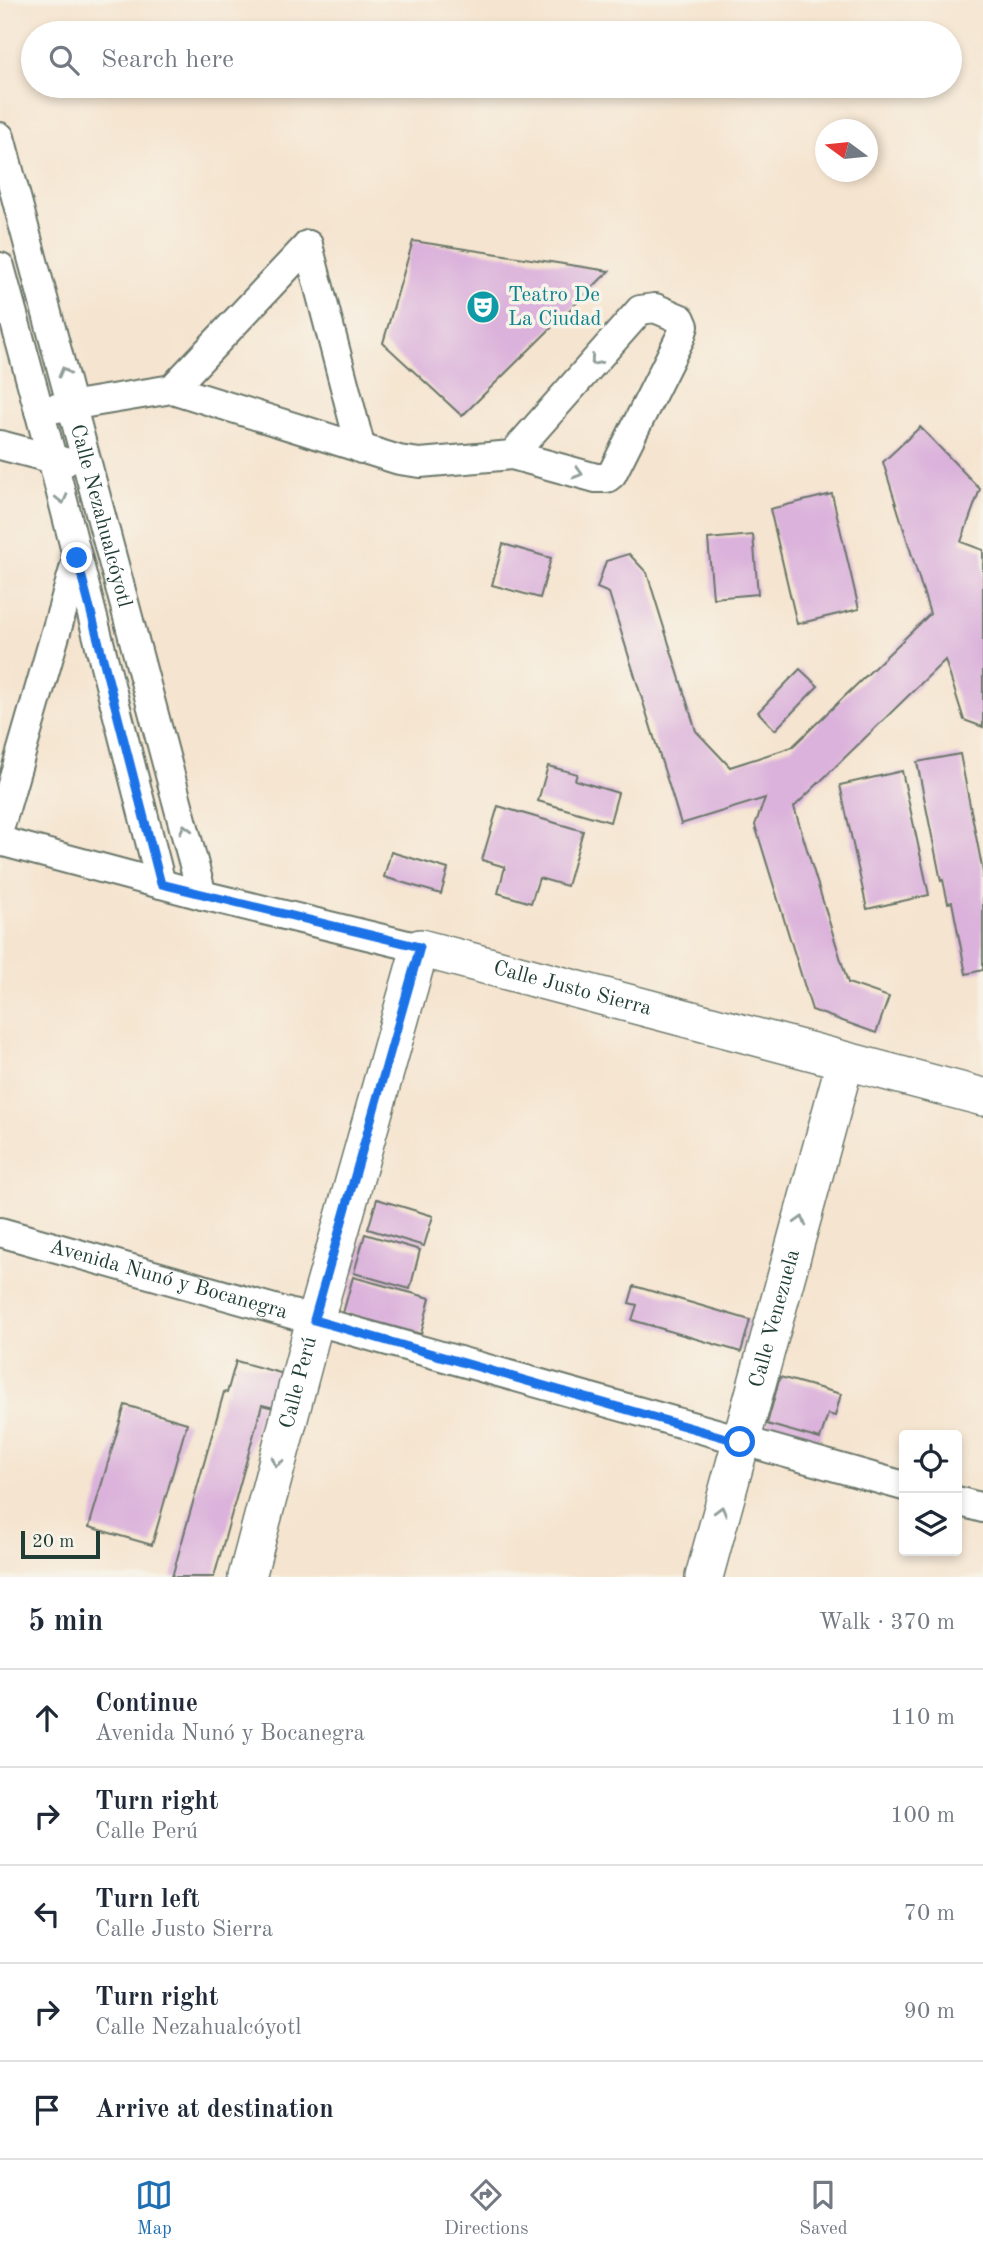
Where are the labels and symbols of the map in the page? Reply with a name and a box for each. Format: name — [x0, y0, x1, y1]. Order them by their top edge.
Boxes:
north arrow — [815, 119, 878, 182]
place label: Teatro De La Ciudad — [508, 285, 602, 330]
theatre icon: Teatro De La Ciudad — [464, 288, 502, 326]
one-way arrow — [591, 353, 603, 366]
one-way arrow — [58, 366, 72, 378]
street label: Calle Nezahualcóyotl — [67, 422, 135, 610]
one-way arrow — [572, 465, 584, 480]
one-way arrow — [54, 492, 68, 504]
route end — [61, 542, 92, 573]
one-way arrow — [178, 823, 193, 835]
street label: Calle Justo Sierra — [491, 957, 654, 1019]
one-way arrow — [793, 1215, 808, 1227]
street label: Avenida Nunó y Bocanegra — [47, 1236, 290, 1323]
street label: Calle Venezuela — [746, 1247, 804, 1390]
street label: Calle Perú — [276, 1335, 321, 1431]
route start — [724, 1426, 755, 1457]
one-way arrow — [271, 1456, 285, 1468]
one-way arrow — [713, 1505, 727, 1517]
scale bar — [21, 1528, 100, 1560]

